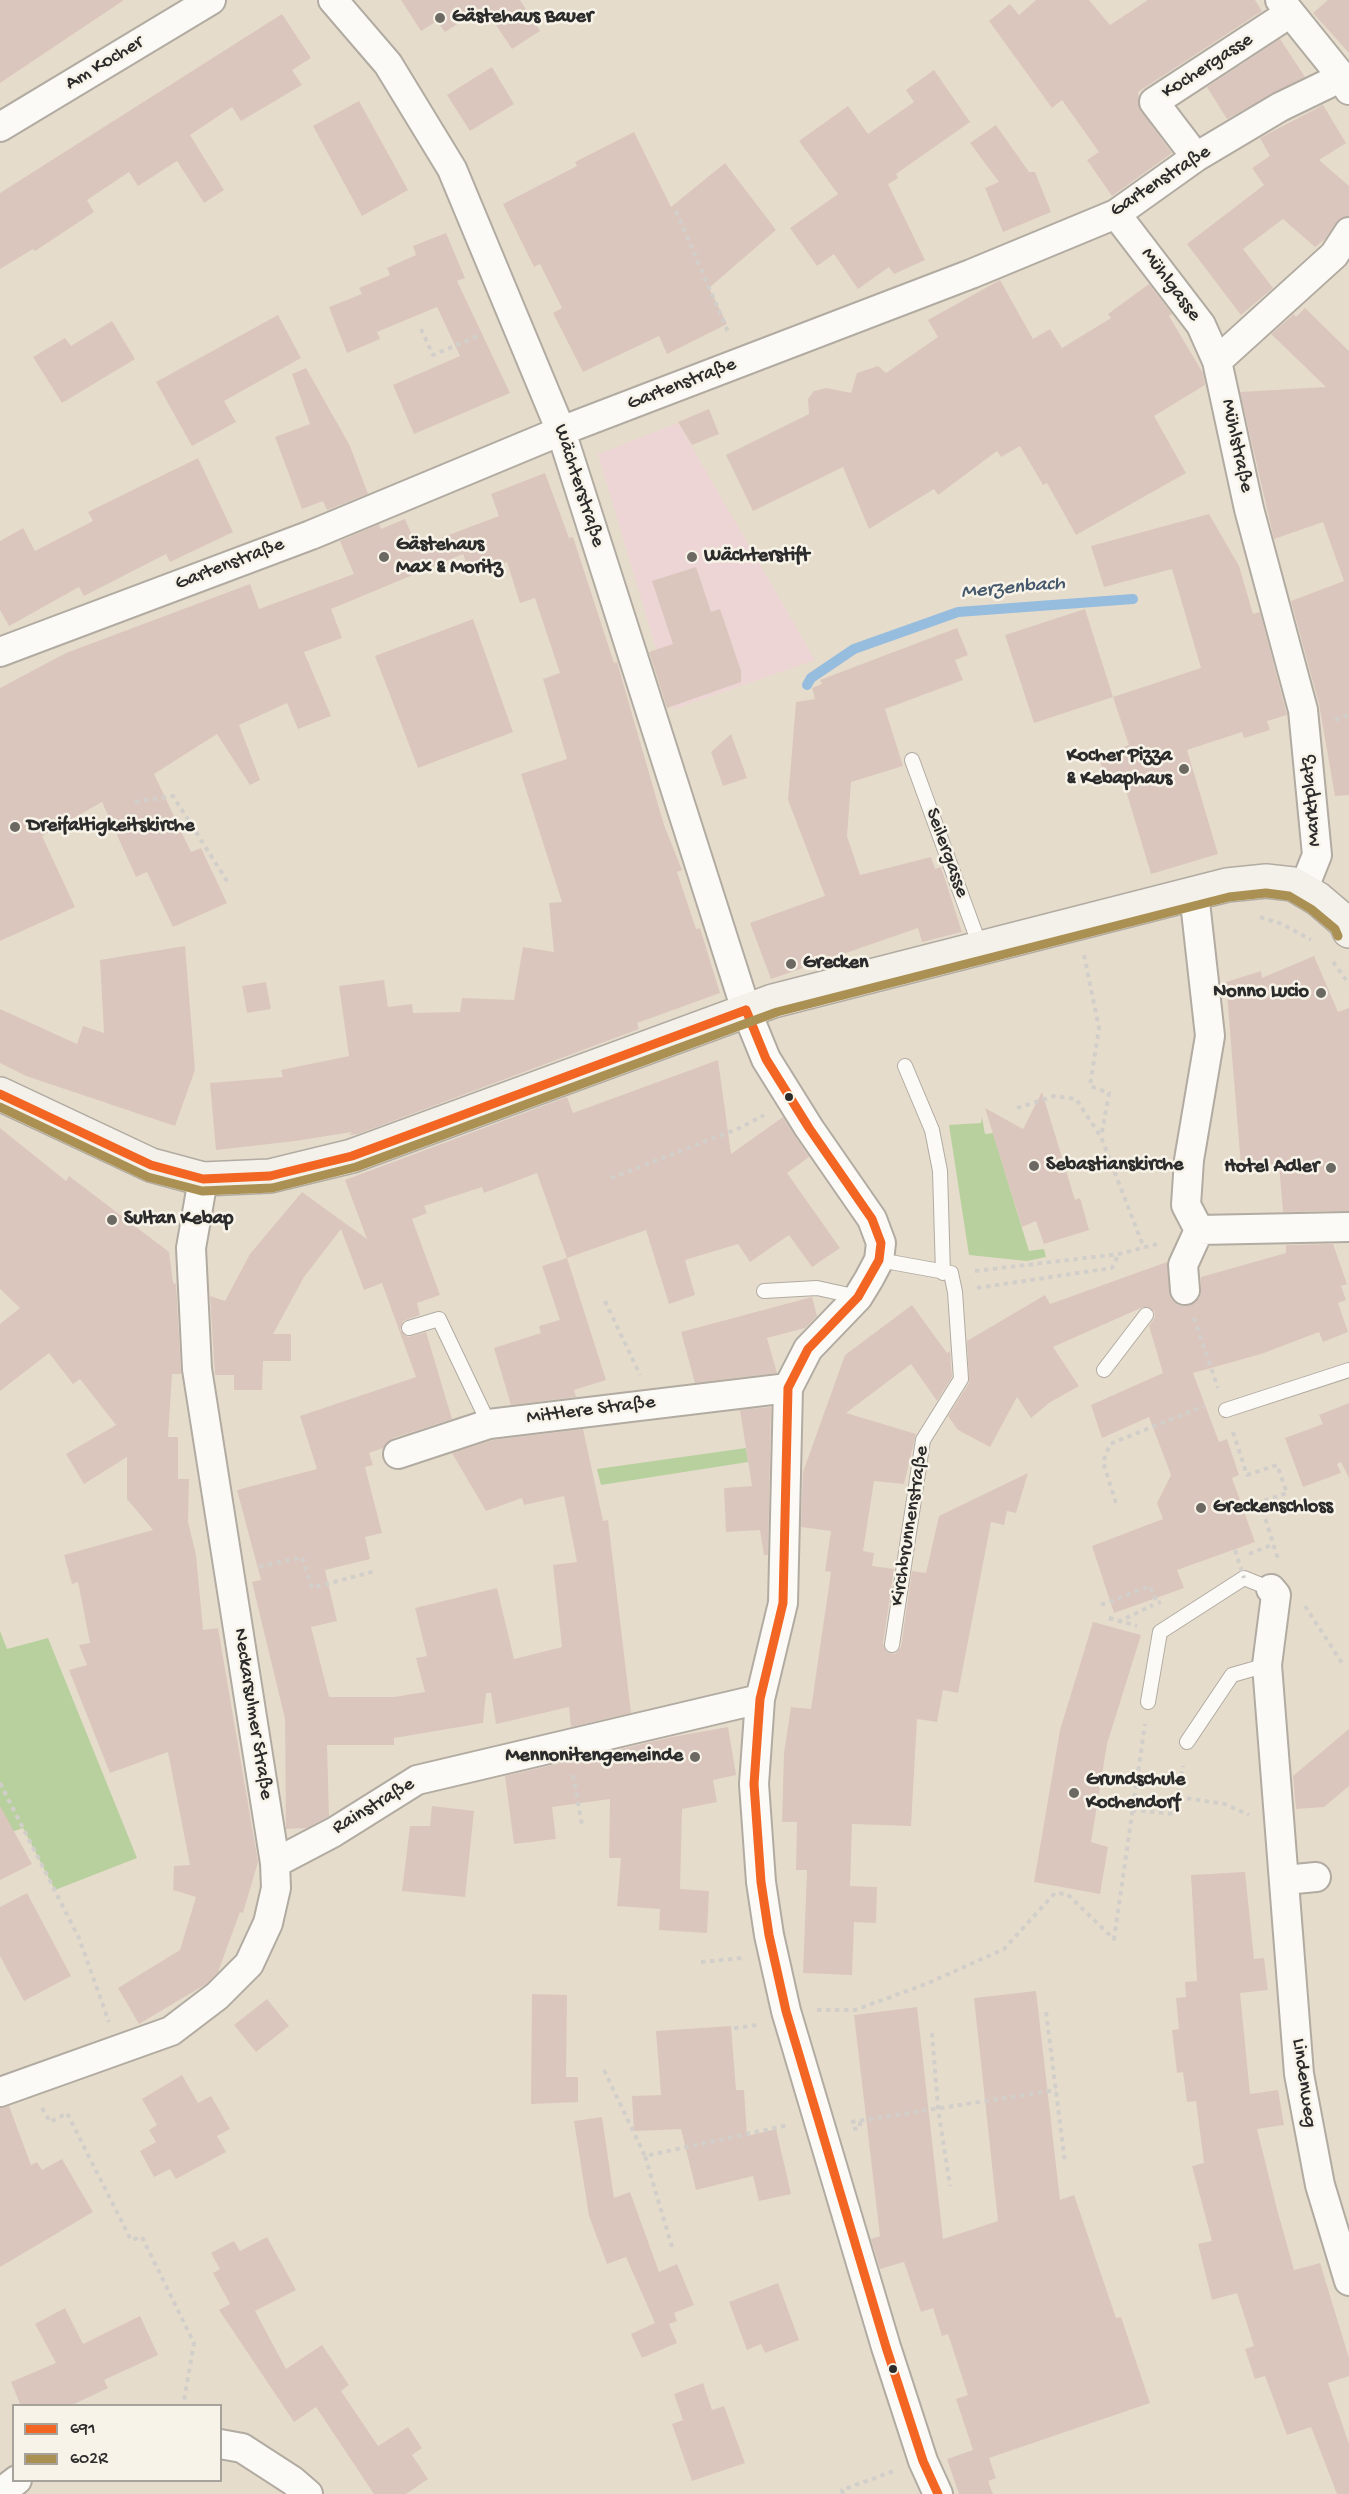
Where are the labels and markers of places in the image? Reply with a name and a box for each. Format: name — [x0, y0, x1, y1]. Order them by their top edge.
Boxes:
place label: Gästehaus Bauer — [452, 6, 593, 30]
marker: Gästehaus Bauer — [433, 11, 447, 25]
place label: Gästehaus Max & Moritz — [396, 534, 503, 581]
place label: Wächterstift — [704, 545, 809, 569]
marker: Gästehaus Max & Moritz — [377, 550, 391, 564]
marker: Wächterstift — [685, 550, 699, 564]
place label: Kocher Pizza & Kebaphaus — [1067, 745, 1172, 792]
marker: Kocher Pizza & Kebaphaus — [1177, 762, 1191, 776]
place label: Dreifaltigkeitskirche — [27, 815, 195, 839]
marker: Dreifaltigkeitskirche — [8, 820, 22, 834]
place label: Grecken — [803, 952, 869, 976]
marker: Grecken — [784, 957, 798, 971]
place label: Nonno Lucio — [1213, 981, 1309, 1005]
marker: Nonno Lucio — [1314, 986, 1328, 1000]
unlabelled marker — [783, 1091, 795, 1103]
place label: Sebastianskirche — [1046, 1154, 1183, 1178]
place label: Hotel Adler — [1224, 1156, 1319, 1180]
marker: Sebastianskirche — [1027, 1159, 1041, 1173]
marker: Hotel Adler — [1324, 1161, 1338, 1175]
place label: Sultan Kebap — [124, 1208, 233, 1232]
marker: Sultan Kebap — [105, 1213, 119, 1227]
place label: Greckenschloss — [1213, 1496, 1333, 1520]
marker: Greckenschloss — [1194, 1501, 1208, 1515]
place label: Mennonitengemeinde — [505, 1745, 683, 1769]
marker: Mennonitengemeinde — [688, 1750, 702, 1764]
place label: Grundschule Kochendorf — [1086, 1769, 1185, 1816]
marker: Grundschule Kochendorf — [1067, 1786, 1081, 1800]
unlabelled marker — [887, 2363, 899, 2375]

